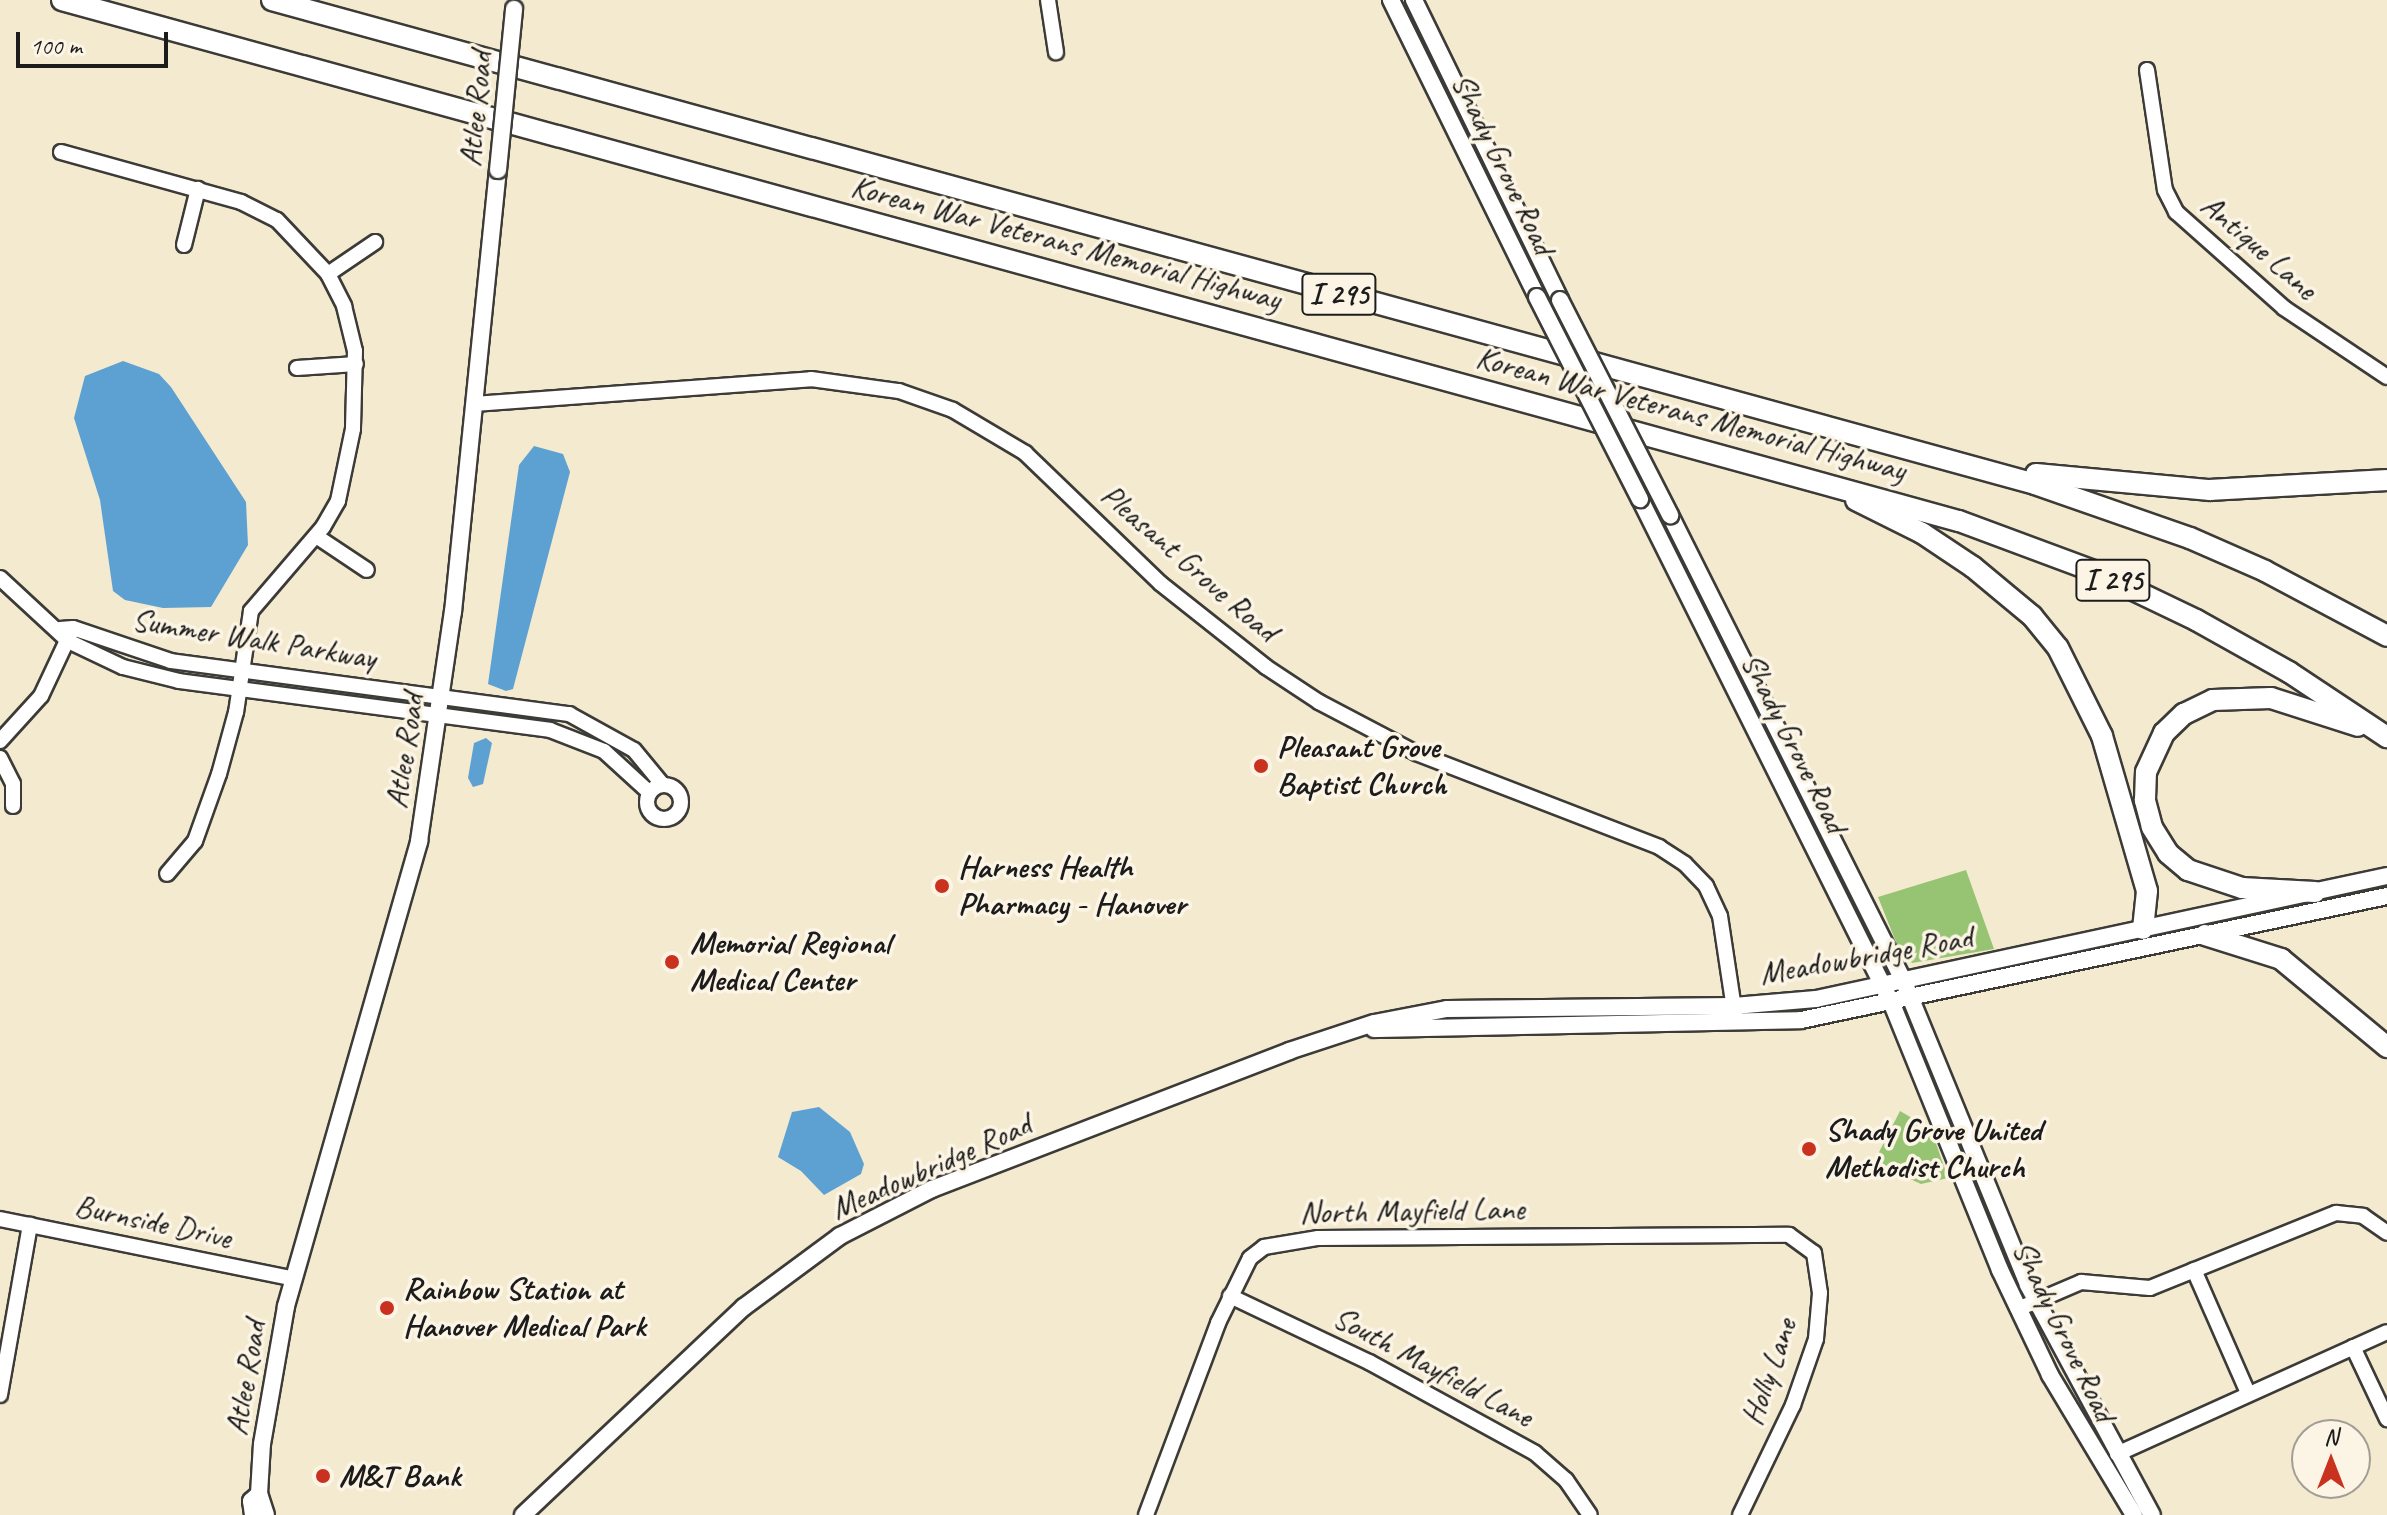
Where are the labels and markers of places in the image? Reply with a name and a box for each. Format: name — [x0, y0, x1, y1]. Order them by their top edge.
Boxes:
place label: Pleasant Grove Baptist Church — [1277, 729, 1448, 804]
marker: Pleasant Grove Baptist Church — [1252, 757, 1270, 775]
place label: Harness Health Pharmacy - Hanover — [958, 849, 1186, 924]
marker: Harness Health Pharmacy - Hanover — [933, 877, 951, 895]
place label: Memorial Regional Medical Center — [690, 925, 891, 1000]
marker: Memorial Regional Medical Center — [661, 951, 683, 973]
place label: Shady Grove United Methodist Church — [1825, 1112, 2041, 1187]
marker: Shady Grove United Methodist Church — [1800, 1140, 1818, 1158]
place label: Rainbow Station at Hanover Medical Park — [403, 1271, 645, 1346]
marker: Rainbow Station at Hanover Medical Park — [378, 1299, 396, 1317]
place label: M&T Bank — [339, 1457, 460, 1495]
marker: M&T Bank — [314, 1467, 332, 1485]

